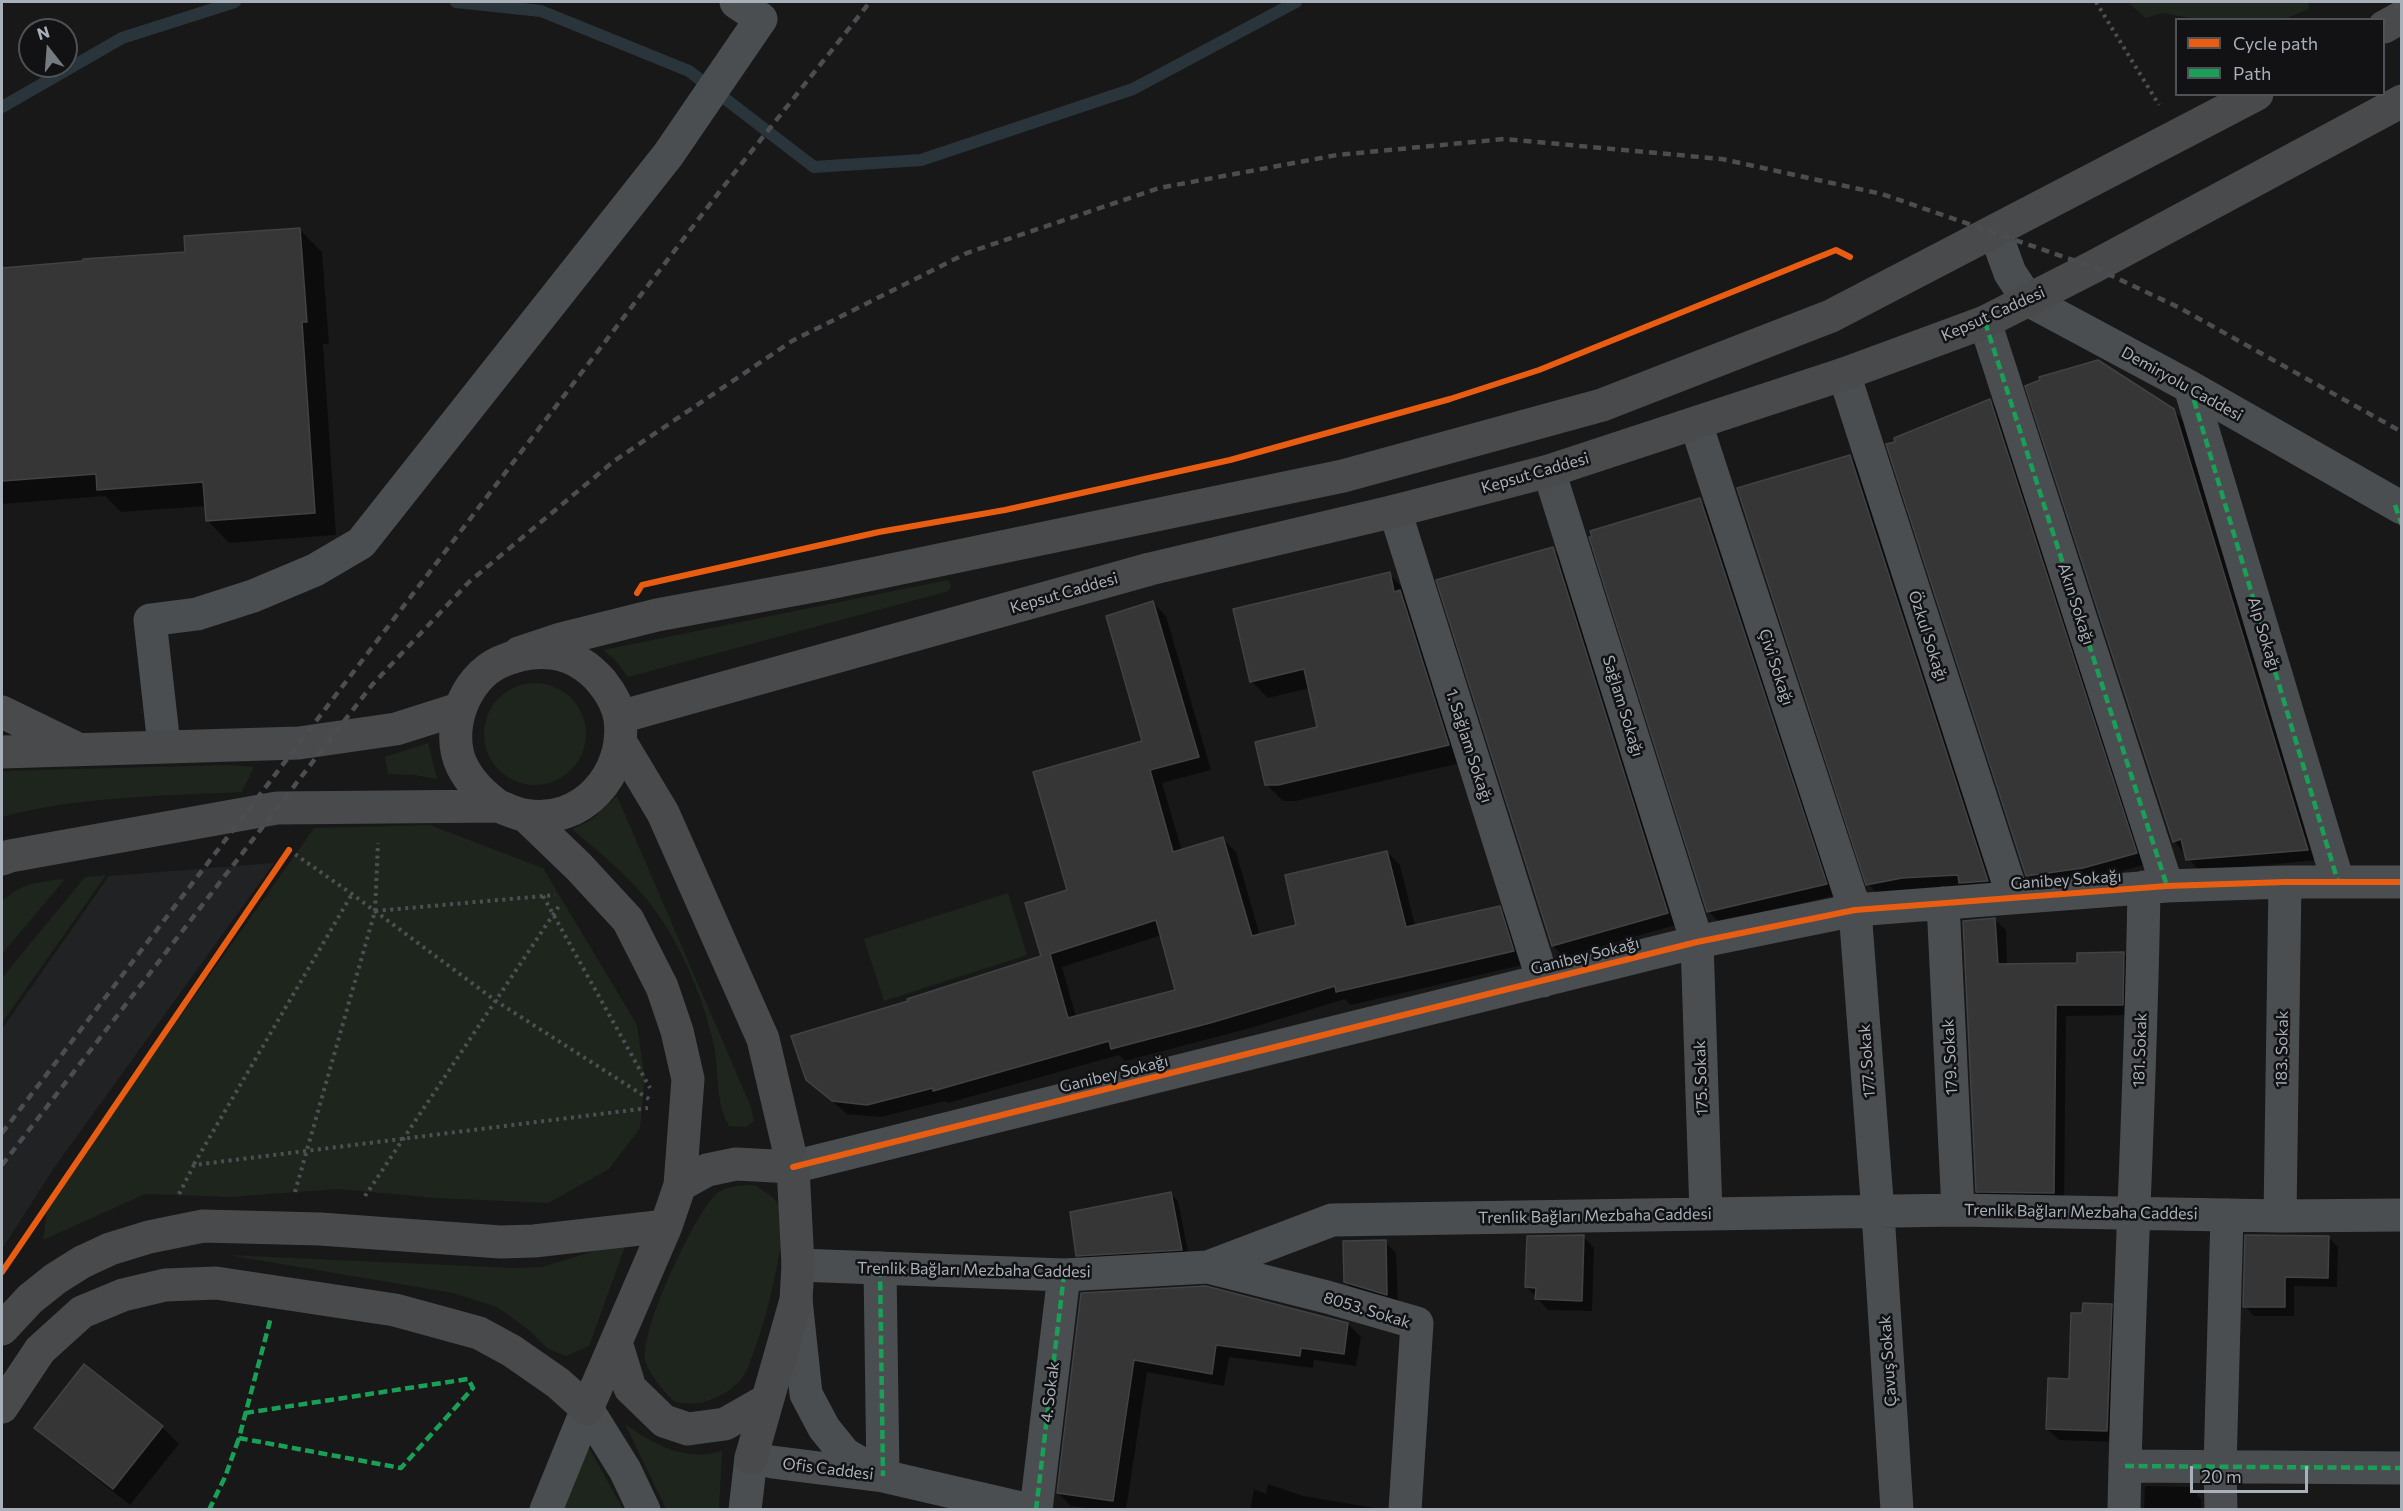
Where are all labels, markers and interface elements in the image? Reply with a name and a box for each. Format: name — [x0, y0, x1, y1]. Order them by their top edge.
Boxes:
north arrow — [18, 18, 78, 78]
legend — [2175, 18, 2385, 96]
text: N — [35, 21, 52, 43]
text: Cycle path — [2233, 32, 2318, 54]
text: Path — [2233, 62, 2271, 84]
street label: Kepsut Caddesi — [1938, 283, 2048, 345]
street label: Demiryolu Caddesi — [2118, 343, 2246, 425]
street label: Kepsut Caddesi — [1479, 448, 1591, 498]
street label: Akın Sokağı — [2054, 561, 2098, 647]
street label: Kepsut Caddesi — [1008, 568, 1120, 618]
street label: Özkul Sokağı — [1904, 588, 1952, 684]
street label: Alp Sokağı — [2244, 595, 2284, 673]
street label: Çivi Sokağı — [1755, 626, 1797, 708]
street label: Sağlam Sokağı — [1599, 653, 1647, 759]
street label: 1. Sağlam Sokağı — [1442, 687, 1496, 805]
street label: Ganibey Sokağı — [2010, 867, 2122, 893]
street label: Ganibey Sokağı — [1529, 933, 1641, 979]
street label: 183. Sokak — [2272, 1010, 2292, 1088]
street label: 181. Sokak — [2129, 1012, 2151, 1088]
street label: 179. Sokak — [1938, 1018, 1962, 1096]
street label: 177. Sokak — [1855, 1023, 1879, 1099]
street label: 175. Sokak — [1690, 1040, 1712, 1116]
street label: Ganibey Sokağı — [1058, 1051, 1170, 1097]
street label: Trenlik Bağları Mezbaha Caddesi — [1964, 1200, 2198, 1224]
street label: Trenlik Bağları Mezbaha Caddesi — [1478, 1204, 1712, 1228]
street label: Trenlik Bağları Mezbaha Caddesi — [857, 1258, 1091, 1282]
street label: 8053. Sokak — [1321, 1288, 1413, 1332]
street label: Çavuş Sokak — [1875, 1315, 1901, 1407]
street label: 4. Sokak — [1037, 1361, 1063, 1423]
street label: Ofis Caddesi — [781, 1454, 875, 1484]
scale bar — [2193, 1454, 2312, 1492]
text: 20 m — [2201, 1465, 2242, 1487]

